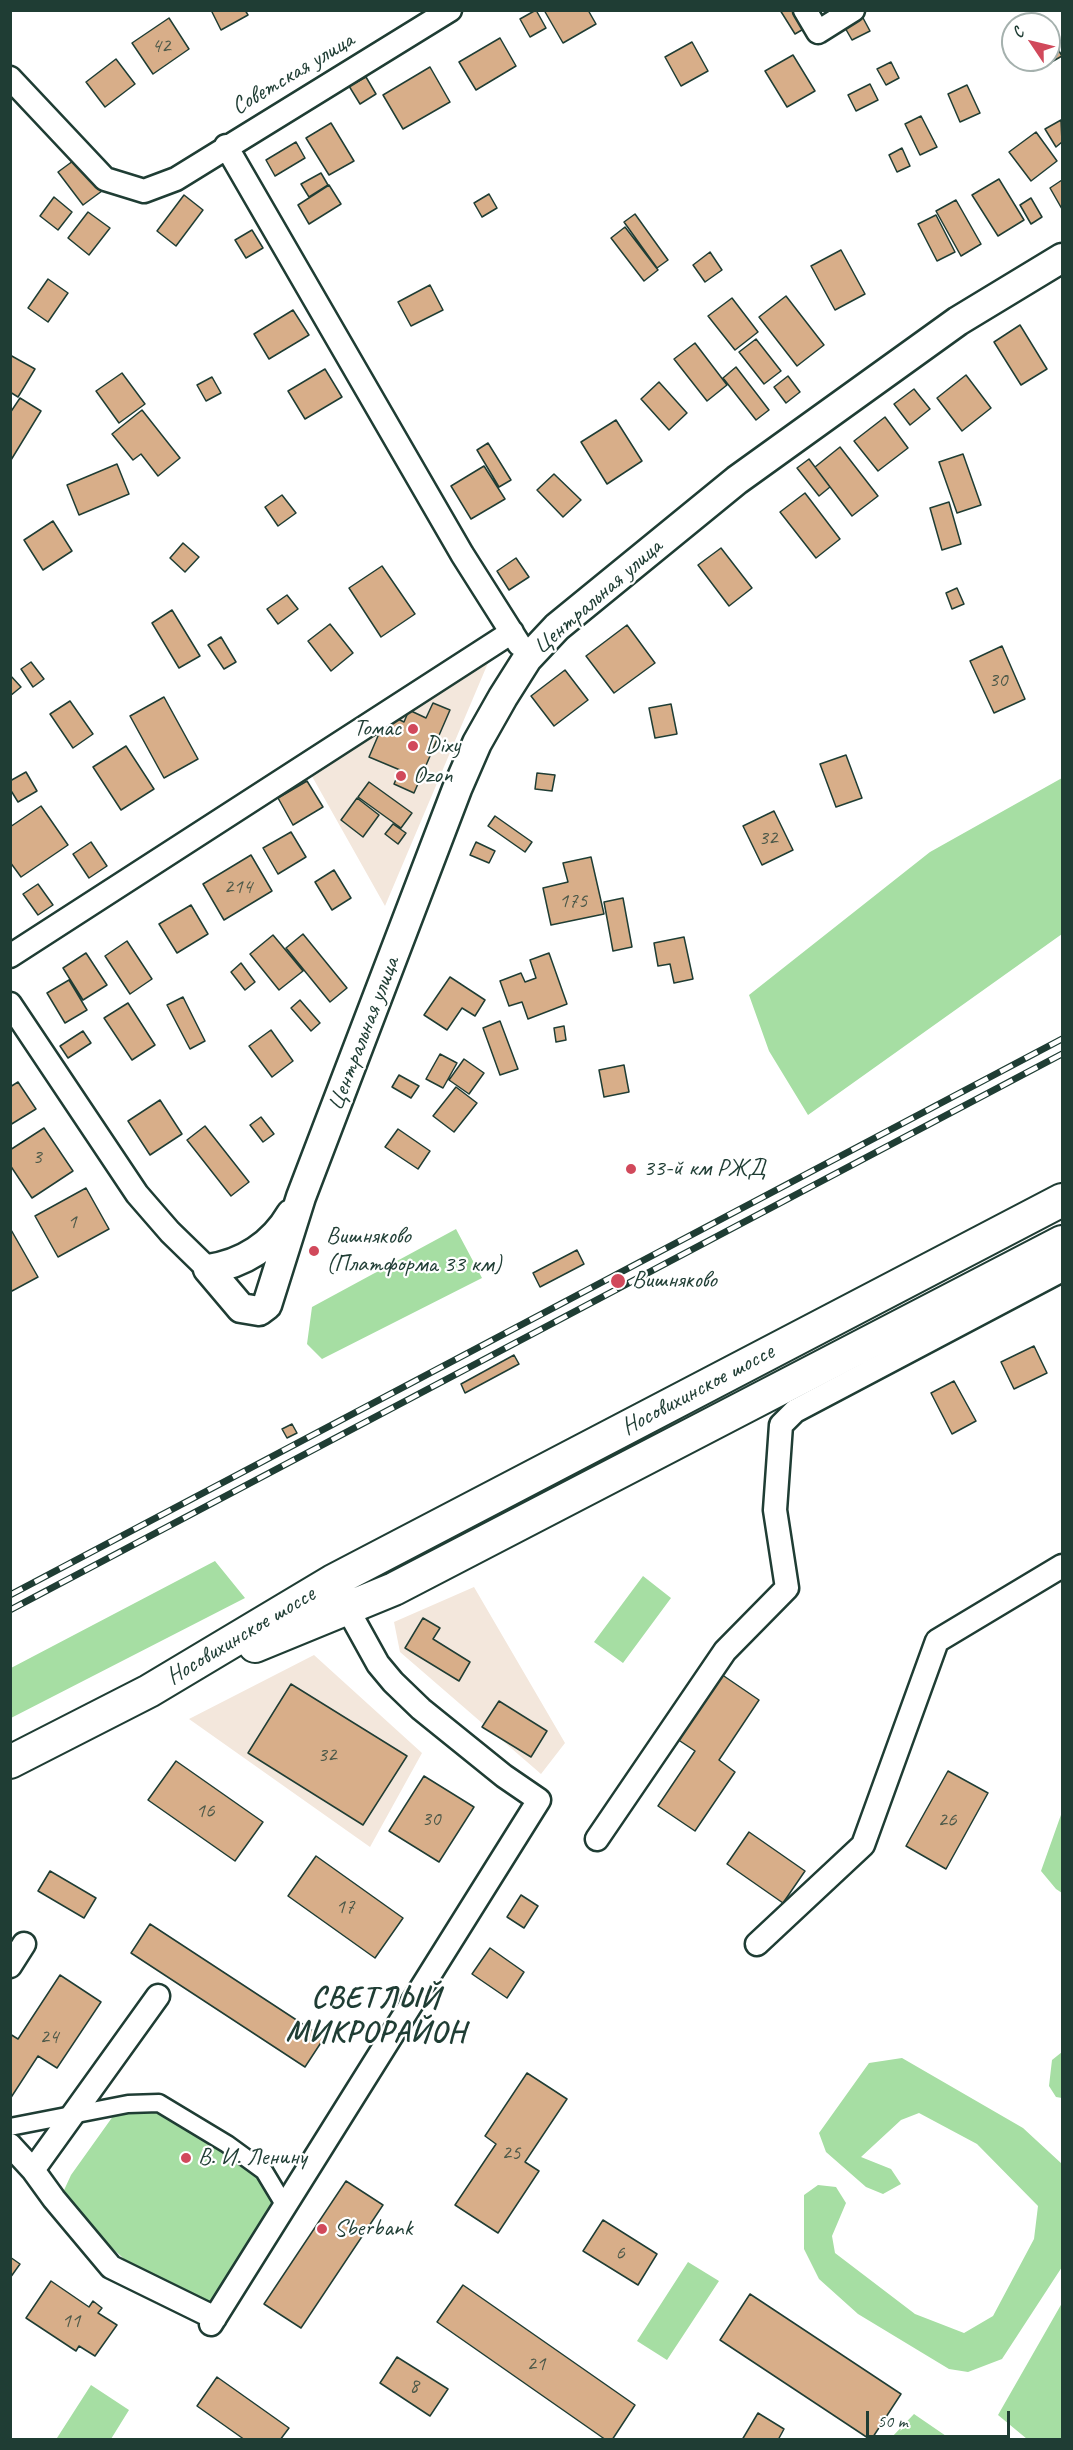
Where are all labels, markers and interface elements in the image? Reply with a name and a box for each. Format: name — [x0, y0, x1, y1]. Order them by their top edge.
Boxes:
north arrow — [1001, 12, 1061, 72]
text: С — [1007, 24, 1028, 42]
street label: Советская улица — [227, 26, 359, 122]
house number: 42 — [152, 33, 170, 59]
street label: Центральная улица — [527, 533, 669, 661]
house number: 30 — [989, 667, 1007, 693]
place label: Томас — [354, 715, 401, 743]
marker: Томас — [406, 722, 420, 736]
place label: Dixy — [425, 732, 460, 760]
marker: Dixy — [406, 739, 420, 753]
place label: Ozon — [413, 762, 452, 790]
marker: Ozon — [394, 769, 408, 783]
house number: 32 — [759, 825, 777, 851]
house number: 214 — [224, 874, 252, 900]
house number: 175 — [559, 888, 587, 914]
street label: Центральная улица — [322, 953, 406, 1115]
house number: 3 — [32, 1144, 42, 1170]
place label: 33-й км РЖД — [643, 1155, 765, 1183]
marker: 33-й км РЖД — [624, 1162, 638, 1176]
house number: 1 — [67, 1209, 77, 1235]
place label: Вишняково (Платформа 33 км) — [326, 1223, 501, 1279]
marker: Вишняково (Платформа 33 км) — [307, 1244, 321, 1258]
place label: Вишняково — [632, 1267, 717, 1295]
marker: Вишняково — [609, 1272, 627, 1290]
street label: Носовихинское шоссе — [617, 1338, 779, 1442]
street label: Носовихинское шоссе — [161, 1580, 321, 1692]
house number: 32 — [318, 1742, 336, 1768]
house number: 16 — [196, 1798, 214, 1824]
house number: 30 — [422, 1806, 440, 1832]
house number: 26 — [938, 1807, 956, 1833]
house number: 17 — [336, 1894, 354, 1920]
district label: СВЕТЛЫЙ МИКРОРАЙОН — [282, 1981, 470, 2052]
house number: 24 — [40, 2024, 58, 2050]
house number: 25 — [502, 2140, 520, 2166]
place label: В. И. Ленину — [198, 2144, 307, 2172]
marker: В. И. Ленину — [179, 2151, 193, 2165]
place label: Sberbank — [334, 2215, 412, 2243]
marker: Sberbank — [315, 2222, 329, 2236]
house number: 6 — [615, 2240, 625, 2266]
house number: 11 — [62, 2308, 80, 2334]
house number: 21 — [527, 2351, 545, 2377]
house number: 8 — [409, 2373, 419, 2399]
scale bar — [869, 2399, 1013, 2437]
text: 50 m — [877, 2410, 908, 2432]

